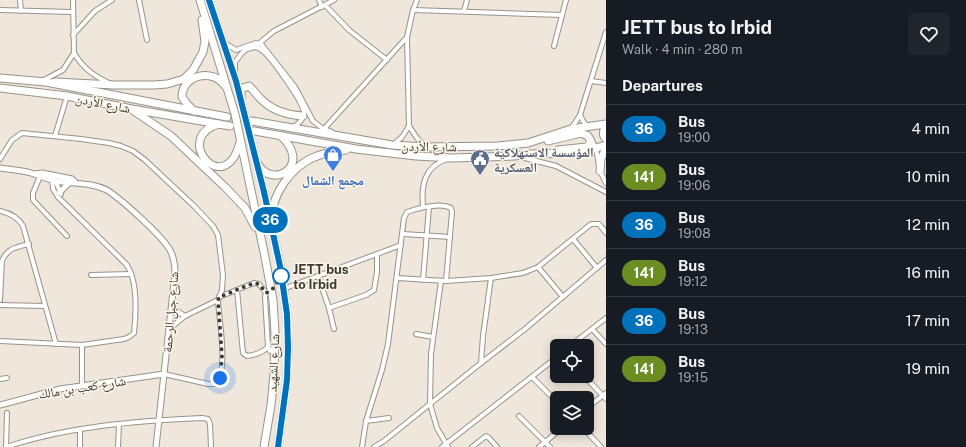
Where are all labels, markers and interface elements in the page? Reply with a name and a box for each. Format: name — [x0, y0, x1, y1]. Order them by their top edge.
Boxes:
button: heart — [908, 13, 950, 55]
text: JETT bus to Irbid — [622, 16, 772, 38]
text: Walk · 4 min · 280 m — [622, 42, 742, 57]
text: Departures — [622, 77, 703, 94]
street label: شارع الأردن — [74, 91, 132, 118]
text: Bus — [678, 113, 705, 130]
text: 4 min — [911, 120, 950, 137]
text: 36 — [635, 121, 653, 137]
text: 19:00 — [678, 130, 710, 145]
street label: شارع الأردن — [401, 139, 457, 156]
shop icon: مجمع الشمال — [322, 144, 344, 172]
place label: المؤسسة الاستهلاكية العسكرية — [494, 145, 594, 175]
public building icon: المؤسسة الاستهلاكية العسكرية — [469, 148, 491, 176]
text: Bus — [678, 161, 705, 178]
text: 10 min — [906, 168, 950, 185]
text: 141 — [633, 169, 655, 185]
place label: مجمع الشمال — [302, 173, 364, 190]
text: 19:06 — [678, 178, 710, 193]
line badge: 36 — [252, 207, 288, 233]
text: Bus — [678, 209, 705, 226]
text: 36 — [261, 212, 279, 228]
text: 12 min — [906, 216, 950, 233]
text: 36 — [635, 217, 653, 233]
text: 19:08 — [678, 226, 711, 241]
text: Bus — [678, 257, 705, 274]
place label: JETT bus to Irbid — [293, 262, 349, 292]
text: 16 min — [905, 264, 950, 281]
text: 141 — [633, 265, 655, 281]
marker: JETT bus to Irbid — [272, 267, 290, 285]
street label: شارع جبل الرحمة — [159, 271, 184, 353]
text: 19:12 — [678, 274, 707, 289]
text: Bus — [678, 305, 705, 322]
text: 17 min — [906, 312, 950, 329]
text: 36 — [635, 313, 653, 329]
text: 19:13 — [678, 322, 708, 337]
street label: شارع الشهيد — [264, 334, 285, 393]
map controls — [550, 339, 594, 435]
button: locate — [550, 339, 594, 383]
text: Bus — [678, 353, 705, 370]
text: 19 min — [905, 360, 950, 377]
text: 141 — [633, 361, 655, 377]
your location — [210, 368, 230, 388]
text: 19:15 — [678, 370, 708, 385]
street label: شارع كعب بن مالك — [37, 373, 127, 404]
button: layers — [550, 391, 594, 435]

